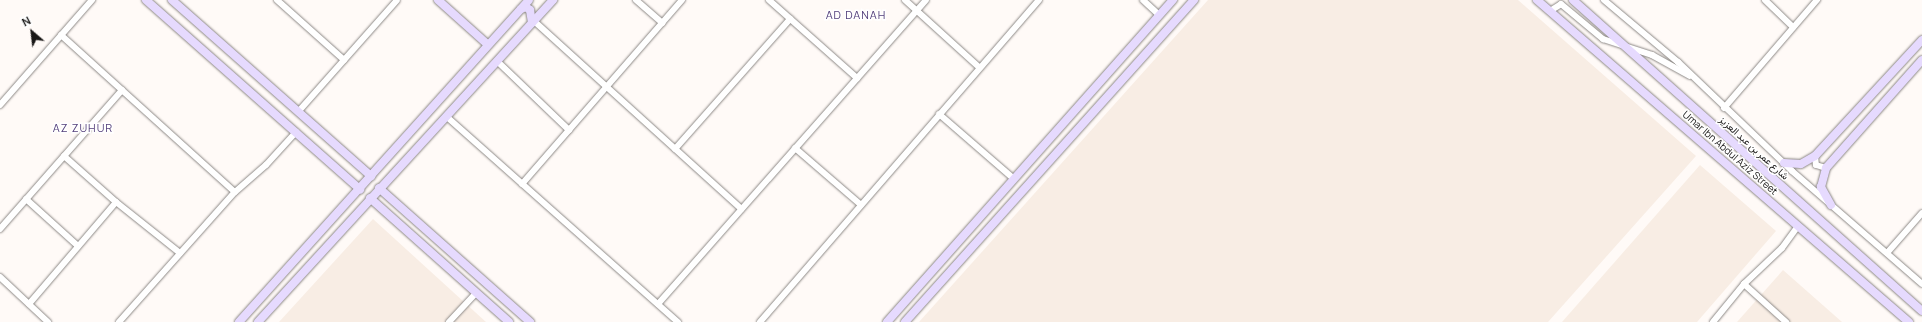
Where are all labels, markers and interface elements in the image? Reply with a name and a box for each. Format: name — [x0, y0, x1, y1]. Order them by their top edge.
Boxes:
district label: AD DANAH — [826, 8, 886, 22]
north arrow — [12, 12, 52, 52]
text: N — [19, 12, 33, 29]
street label: Umar Ibn Abdul Aziz Street — [1680, 108, 1780, 198]
street label: شارع عمر بن عبد العزيز — [1717, 114, 1791, 182]
district label: AZ ZUHUR — [53, 121, 113, 135]

